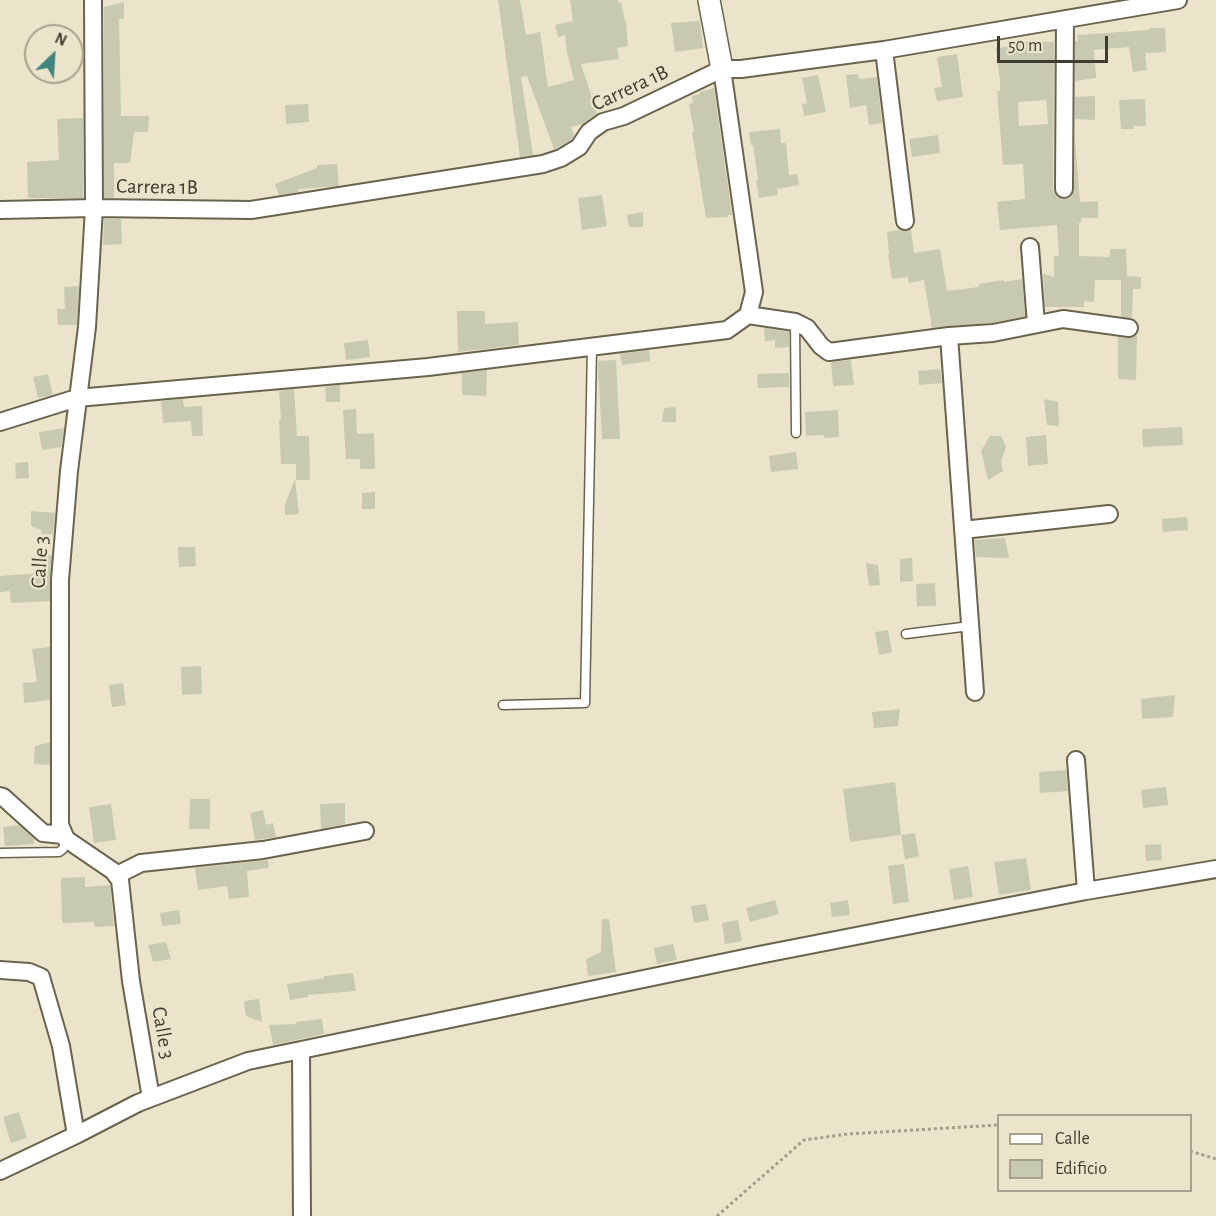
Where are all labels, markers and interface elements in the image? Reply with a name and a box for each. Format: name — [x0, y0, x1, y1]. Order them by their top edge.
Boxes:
north arrow — [24, 24, 84, 84]
scale bar — [1000, 24, 1111, 62]
text: N — [52, 30, 69, 49]
text: 50 m — [1008, 37, 1042, 55]
street label: Carrera 1B — [588, 59, 672, 117]
street label: Carrera 1B — [116, 174, 198, 200]
street label: Calle 3 — [26, 535, 54, 589]
street label: Calle 3 — [146, 1005, 180, 1061]
legend — [997, 1114, 1192, 1192]
text: Calle — [1055, 1130, 1090, 1148]
text: Edificio — [1055, 1160, 1107, 1178]

